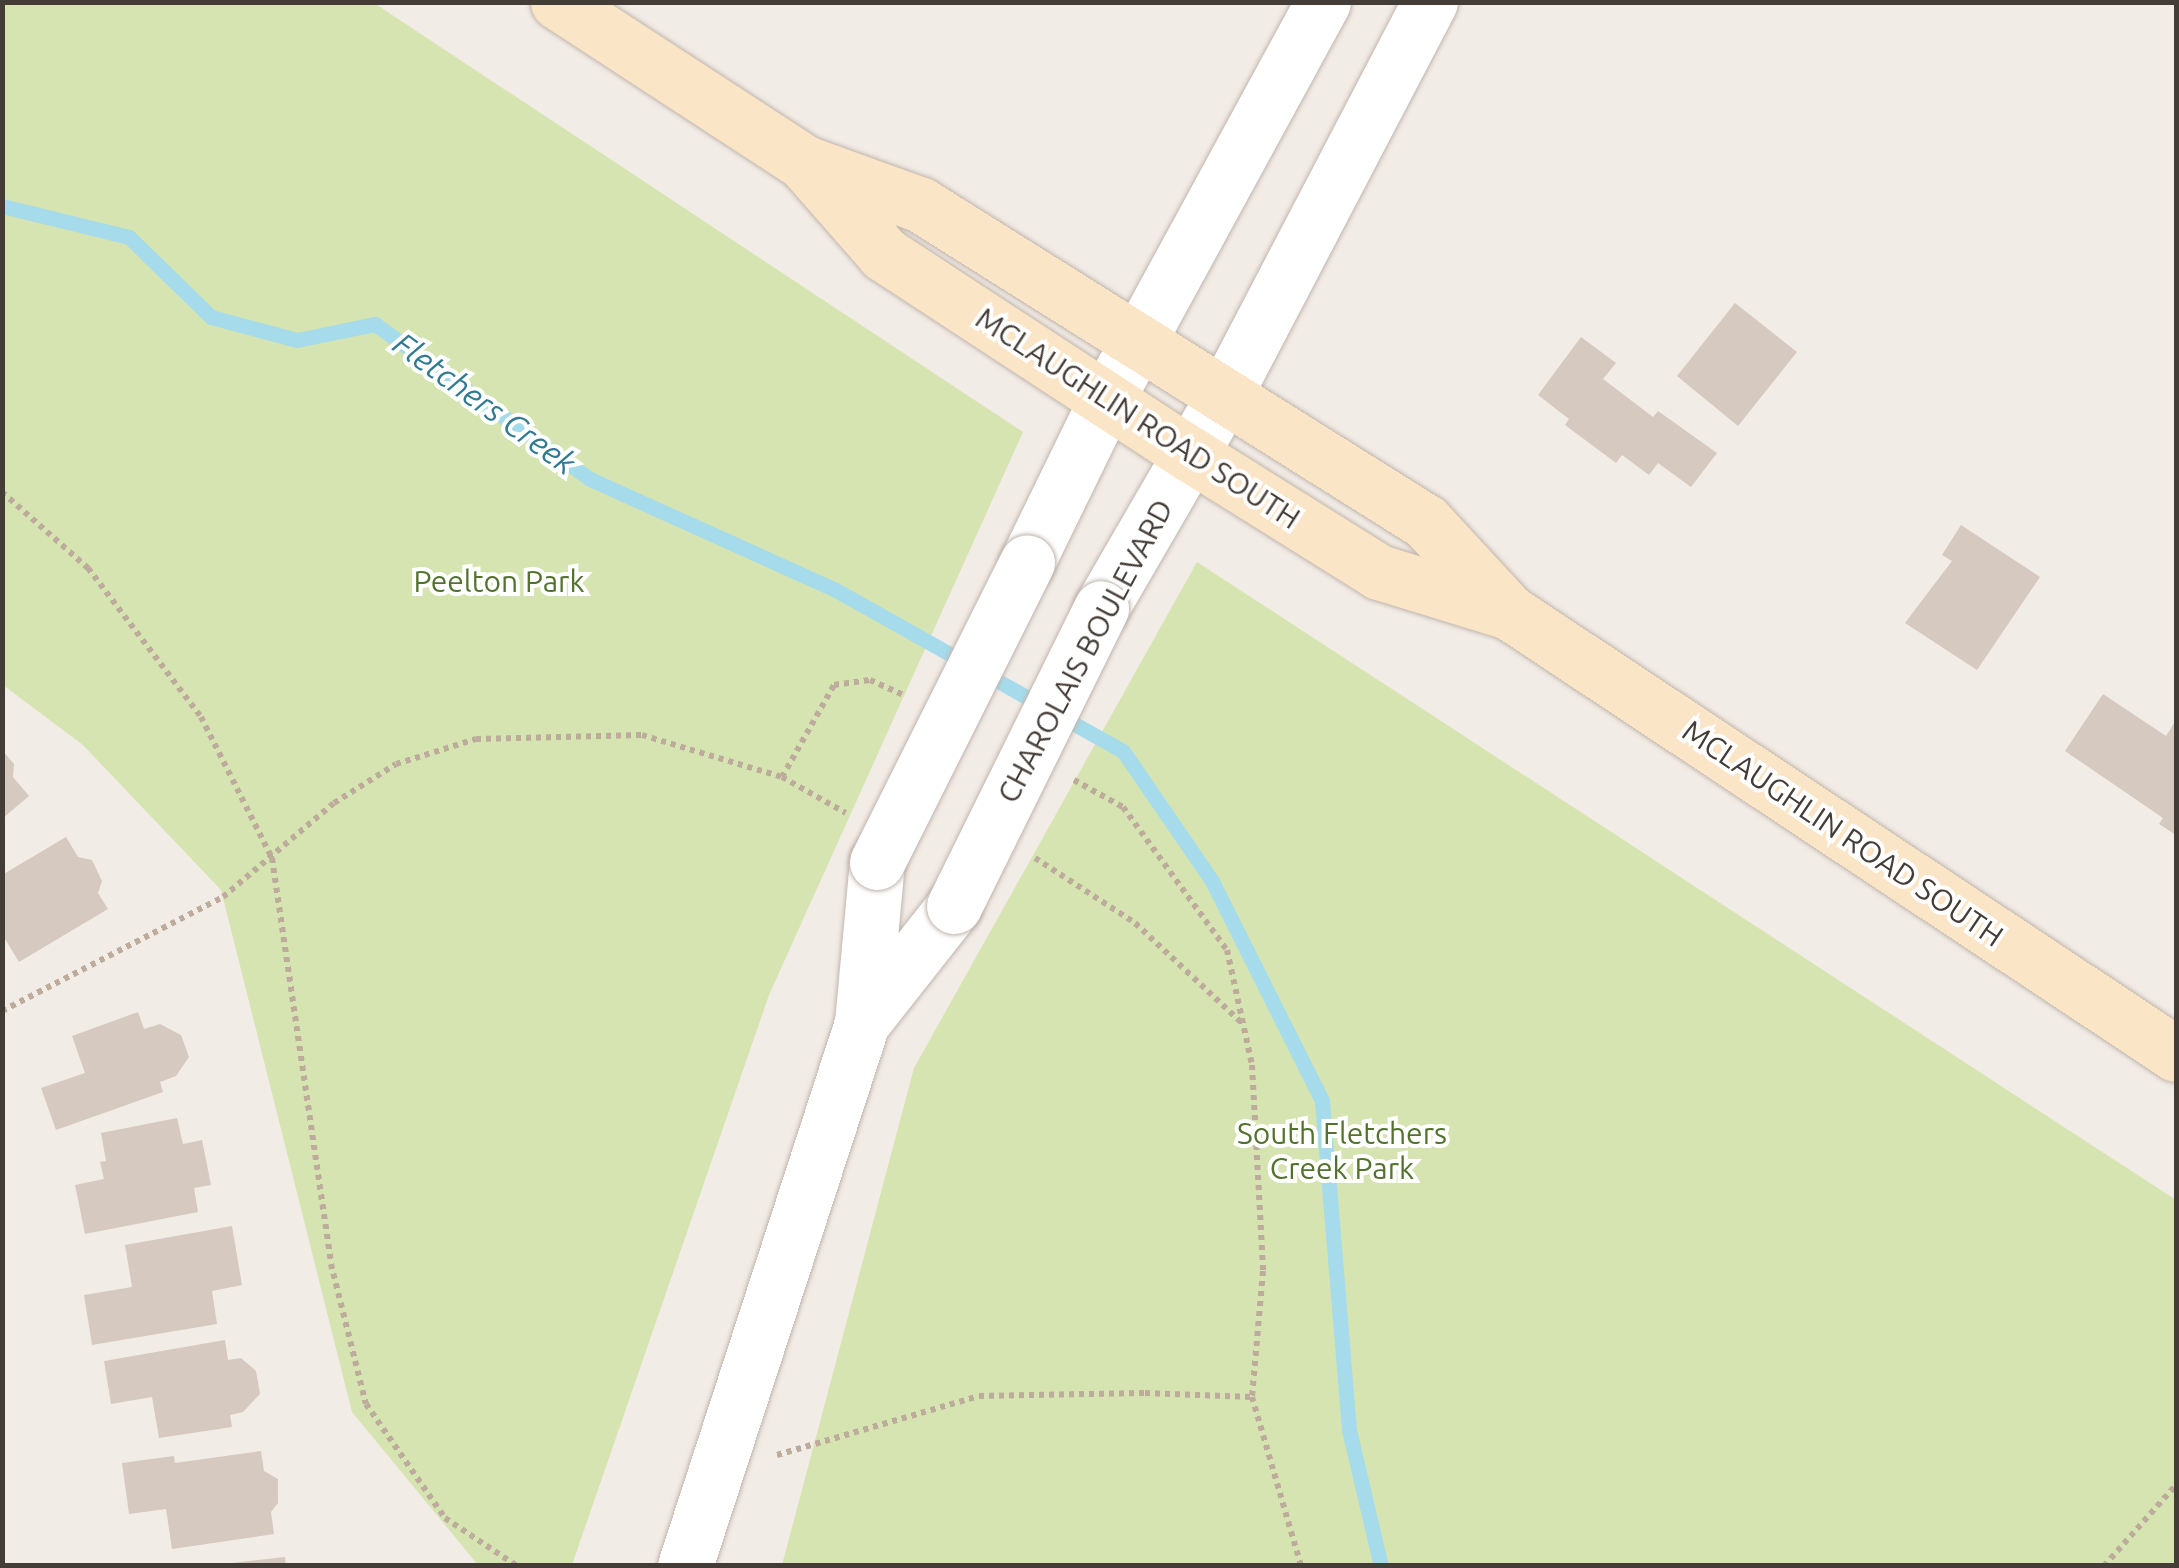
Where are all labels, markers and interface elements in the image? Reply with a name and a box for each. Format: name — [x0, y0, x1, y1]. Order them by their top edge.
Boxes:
street label: MCLAUGHLIN ROAD SOUTH — [969, 300, 1307, 536]
water label: Fletchers Creek — [386, 324, 584, 482]
street label: CHAROLAIS BOULEVARD — [990, 493, 1180, 809]
park label: Peelton Park — [413, 563, 585, 599]
street label: MCLAUGHLIN ROAD SOUTH — [1676, 712, 2010, 954]
park label: South Fletchers Creek Park — [1237, 1115, 1447, 1186]

